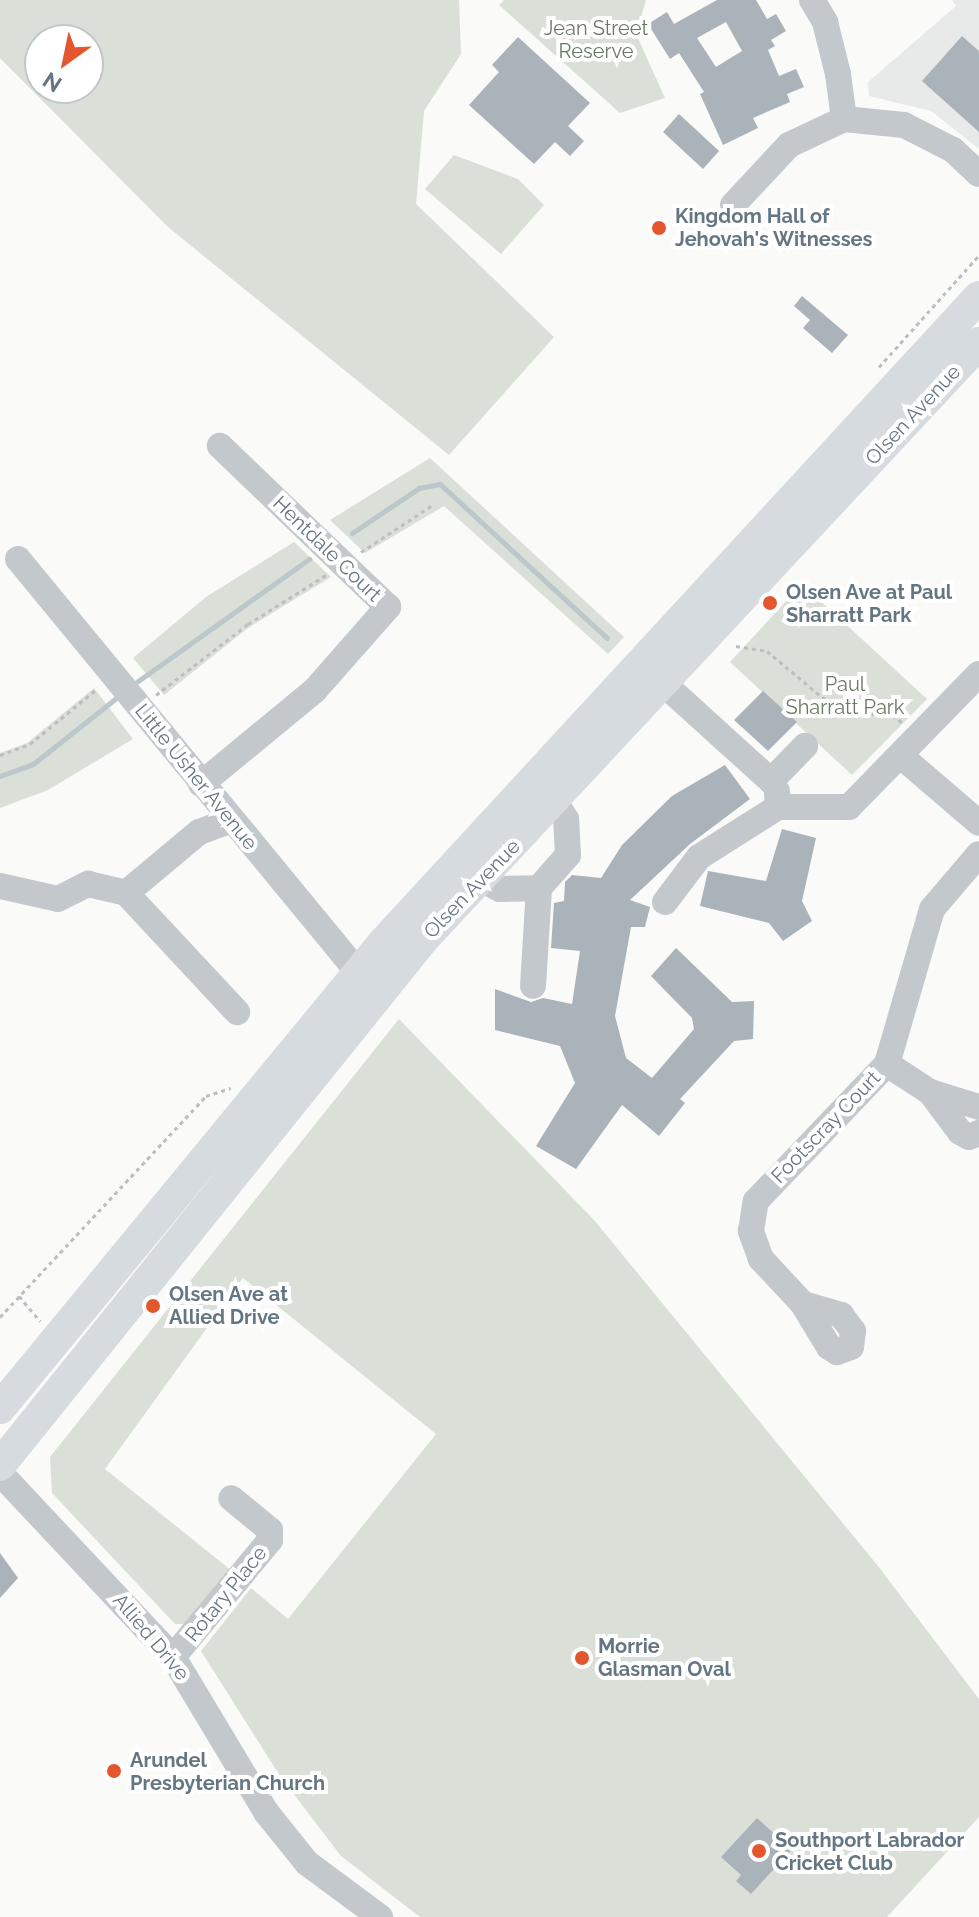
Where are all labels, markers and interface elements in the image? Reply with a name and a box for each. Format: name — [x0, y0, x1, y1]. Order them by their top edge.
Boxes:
park label: Jean Street Reserve — [544, 16, 648, 63]
north arrow — [24, 24, 104, 104]
text: N — [38, 67, 66, 98]
place label: Kingdom Hall of Jehovah's Witnesses — [675, 204, 873, 251]
marker: Kingdom Hall of Jehovah's Witnesses — [650, 219, 668, 237]
street label: Olsen Avenue — [860, 360, 966, 470]
street label: Hentdale Court — [268, 491, 386, 607]
place label: Olsen Ave at Paul Sharratt Park — [786, 580, 953, 627]
marker: Olsen Ave at Paul Sharratt Park — [761, 594, 779, 612]
park label: Paul Sharratt Park — [786, 672, 904, 719]
street label: Little Usher Avenue — [129, 699, 263, 855]
street label: Olsen Avenue — [419, 834, 525, 944]
street label: Footscray Court — [766, 1066, 886, 1188]
place label: Olsen Ave at Allied Drive — [169, 1282, 288, 1329]
marker: Olsen Ave at Allied Drive — [144, 1297, 162, 1315]
street label: Rotary Place — [180, 1541, 272, 1647]
street label: Allied Drive — [108, 1589, 194, 1685]
place label: Morrie Glasman Oval — [598, 1634, 731, 1681]
marker: Morrie Glasman Oval — [573, 1649, 591, 1667]
place label: Arundel Presbyterian Church — [130, 1748, 325, 1795]
marker: Arundel Presbyterian Church — [105, 1762, 123, 1780]
place label: Southport Labrador Cricket Club — [775, 1828, 964, 1875]
marker: Southport Labrador Cricket Club — [750, 1842, 768, 1860]

